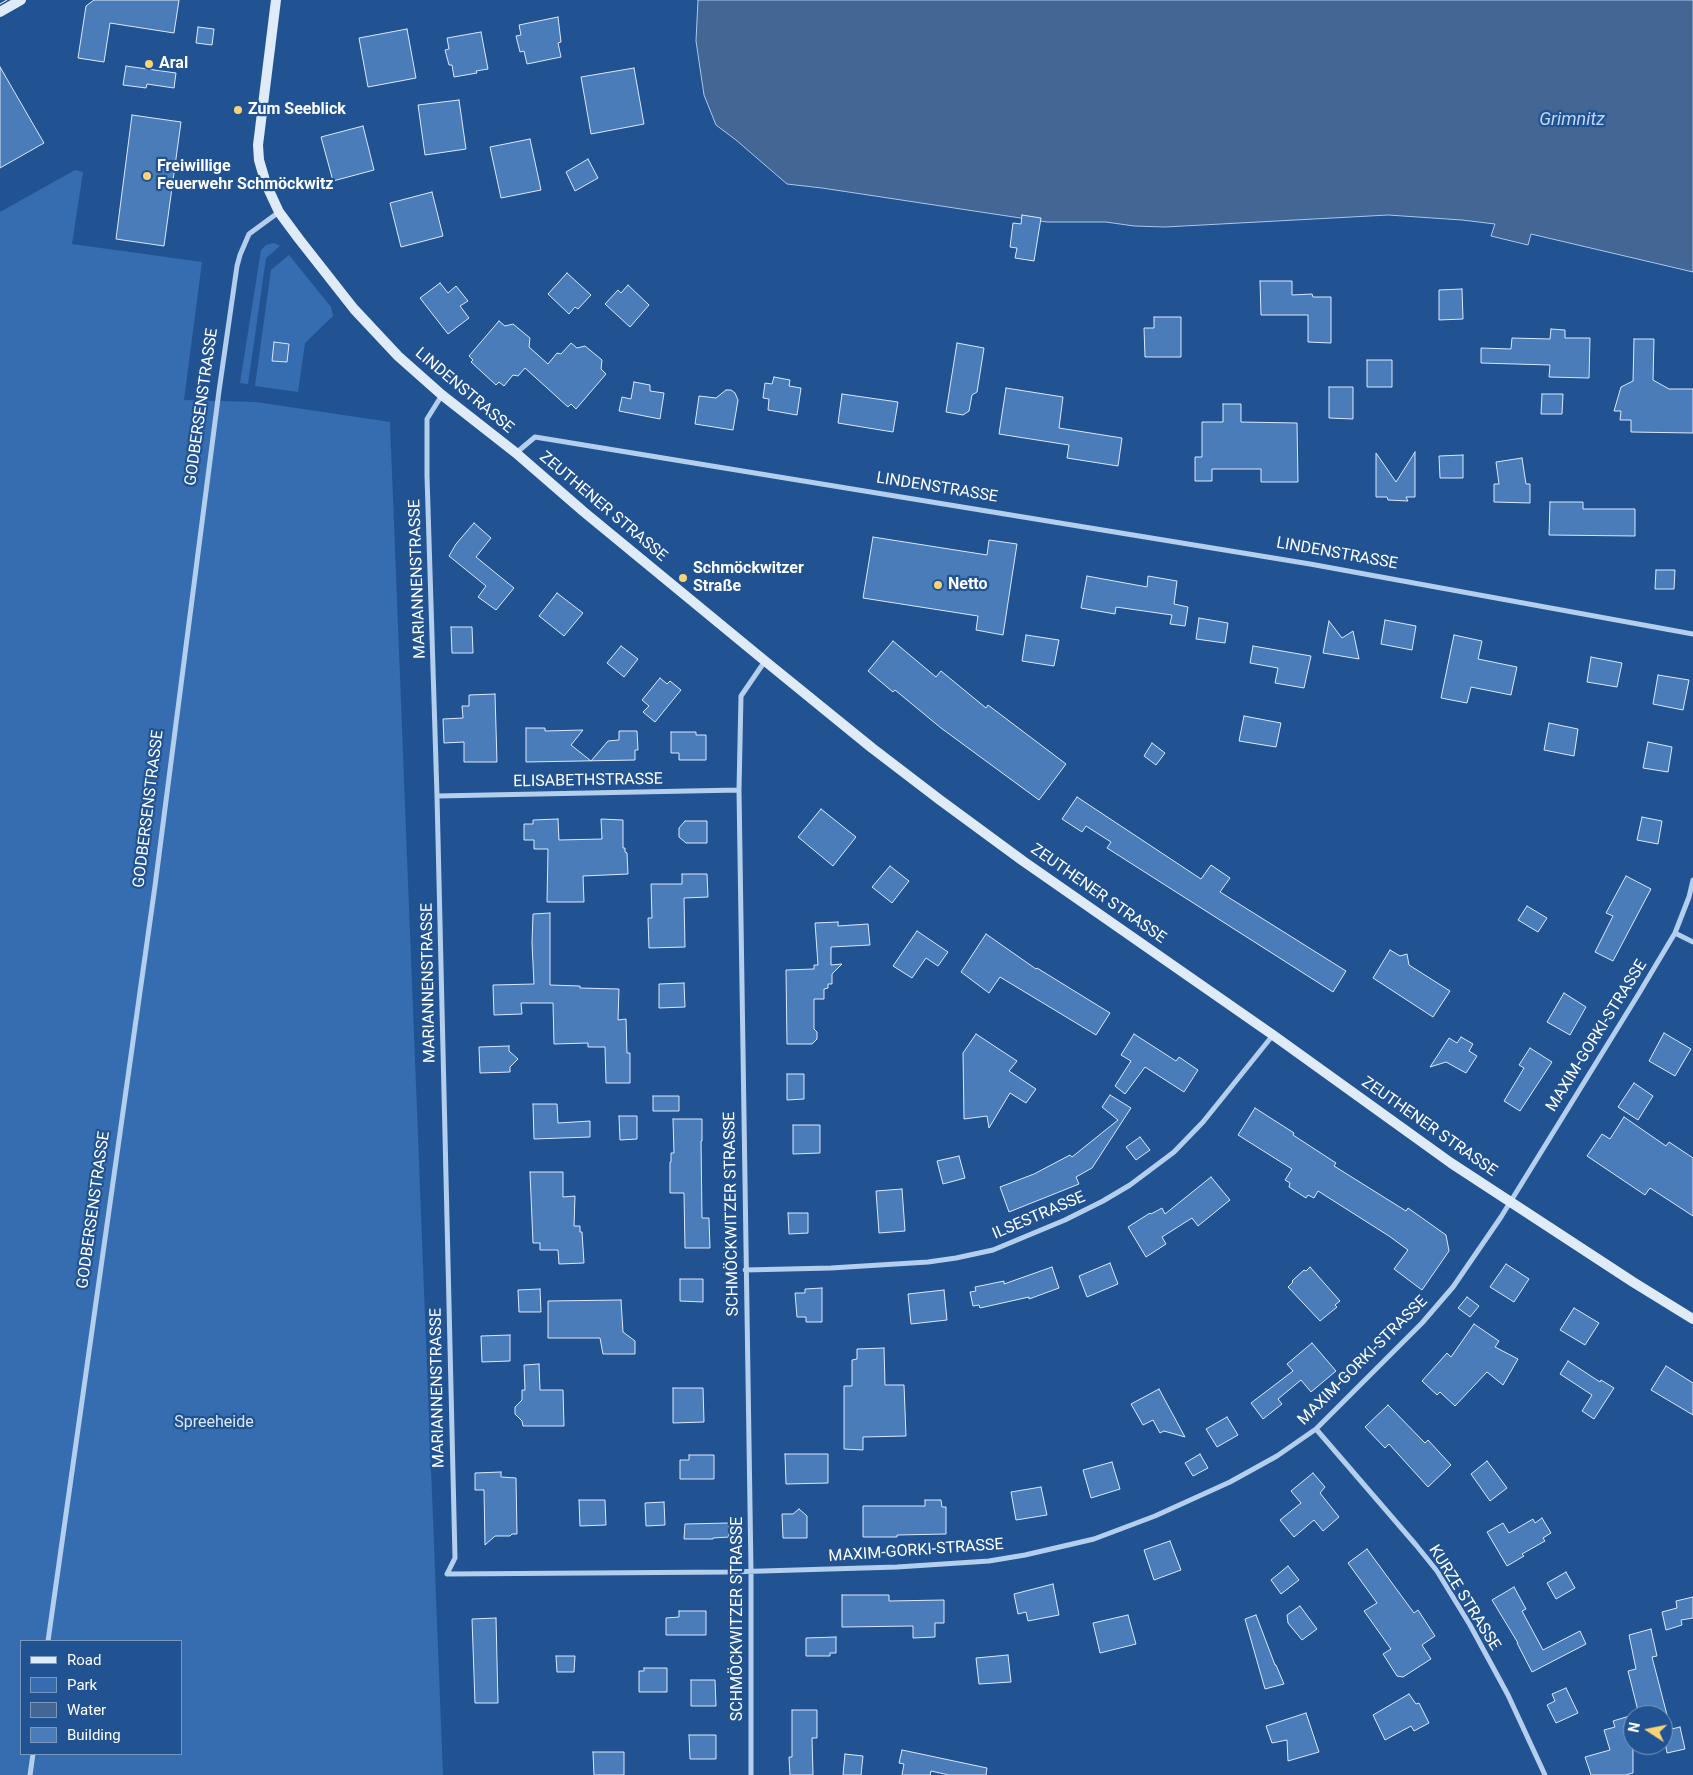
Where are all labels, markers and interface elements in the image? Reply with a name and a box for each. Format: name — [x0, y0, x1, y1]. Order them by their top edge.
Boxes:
place label: Aral — [159, 54, 188, 74]
marker: Aral — [143, 58, 155, 70]
place label: Zum Seeblick — [248, 100, 346, 120]
marker: Zum Seeblick — [232, 104, 244, 116]
water label: Grimnitz — [1539, 109, 1605, 131]
place label: Freiwillige Feuerwehr Schmöckwitz — [157, 157, 334, 195]
marker: Freiwillige Feuerwehr Schmöckwitz — [141, 170, 153, 182]
street label: GODBERSENSTRASSE — [181, 327, 223, 487]
street label: LINDENSTRASSE — [411, 344, 517, 438]
street label: ZEUTHENER STRASSE — [535, 448, 671, 566]
street label: LINDENSTRASSE — [875, 469, 999, 507]
street label: MARIANNENSTRASSE — [406, 499, 430, 659]
street label: LINDENSTRASSE — [1275, 534, 1399, 574]
place label: Schmöckwitzer Straße — [693, 559, 804, 597]
marker: Schmöckwitzer Straße — [677, 572, 689, 584]
place label: Netto — [948, 575, 988, 595]
marker: Netto — [932, 579, 944, 591]
street label: GODBERSENSTRASSE — [130, 729, 168, 889]
street label: ELISABETHSTRASSE — [513, 770, 663, 792]
street label: ZEUTHENER STRASSE — [1027, 840, 1169, 948]
street label: MARIANNENSTRASSE — [418, 903, 440, 1063]
street label: MAXIM-GORKI-STRASSE — [1542, 957, 1652, 1115]
street label: ZEUTHENER STRASSE — [1358, 1073, 1500, 1181]
street label: SCHMÖCKWITZER STRASSE — [721, 1112, 743, 1316]
street label: GODBERSENSTRASSE — [73, 1130, 115, 1290]
street label: ILSESTRASSE — [990, 1188, 1088, 1244]
street label: MAXIM-GORKI-STRASSE — [1294, 1292, 1432, 1430]
street label: MARIANNENSTRASSE — [427, 1308, 449, 1468]
park label: Spreeheide — [174, 1413, 254, 1433]
street label: SCHMÖCKWITZER STRASSE — [728, 1517, 748, 1721]
street label: MAXIM-GORKI-STRASSE — [828, 1535, 1004, 1567]
street label: KURZE STRASSE — [1424, 1542, 1504, 1654]
legend — [20, 1640, 182, 1755]
text: Road — [67, 1651, 101, 1669]
text: Park — [67, 1676, 97, 1694]
text: Water — [67, 1701, 106, 1719]
north arrow — [1623, 1705, 1673, 1755]
text: N — [1625, 1721, 1643, 1734]
text: Building — [67, 1726, 121, 1744]

